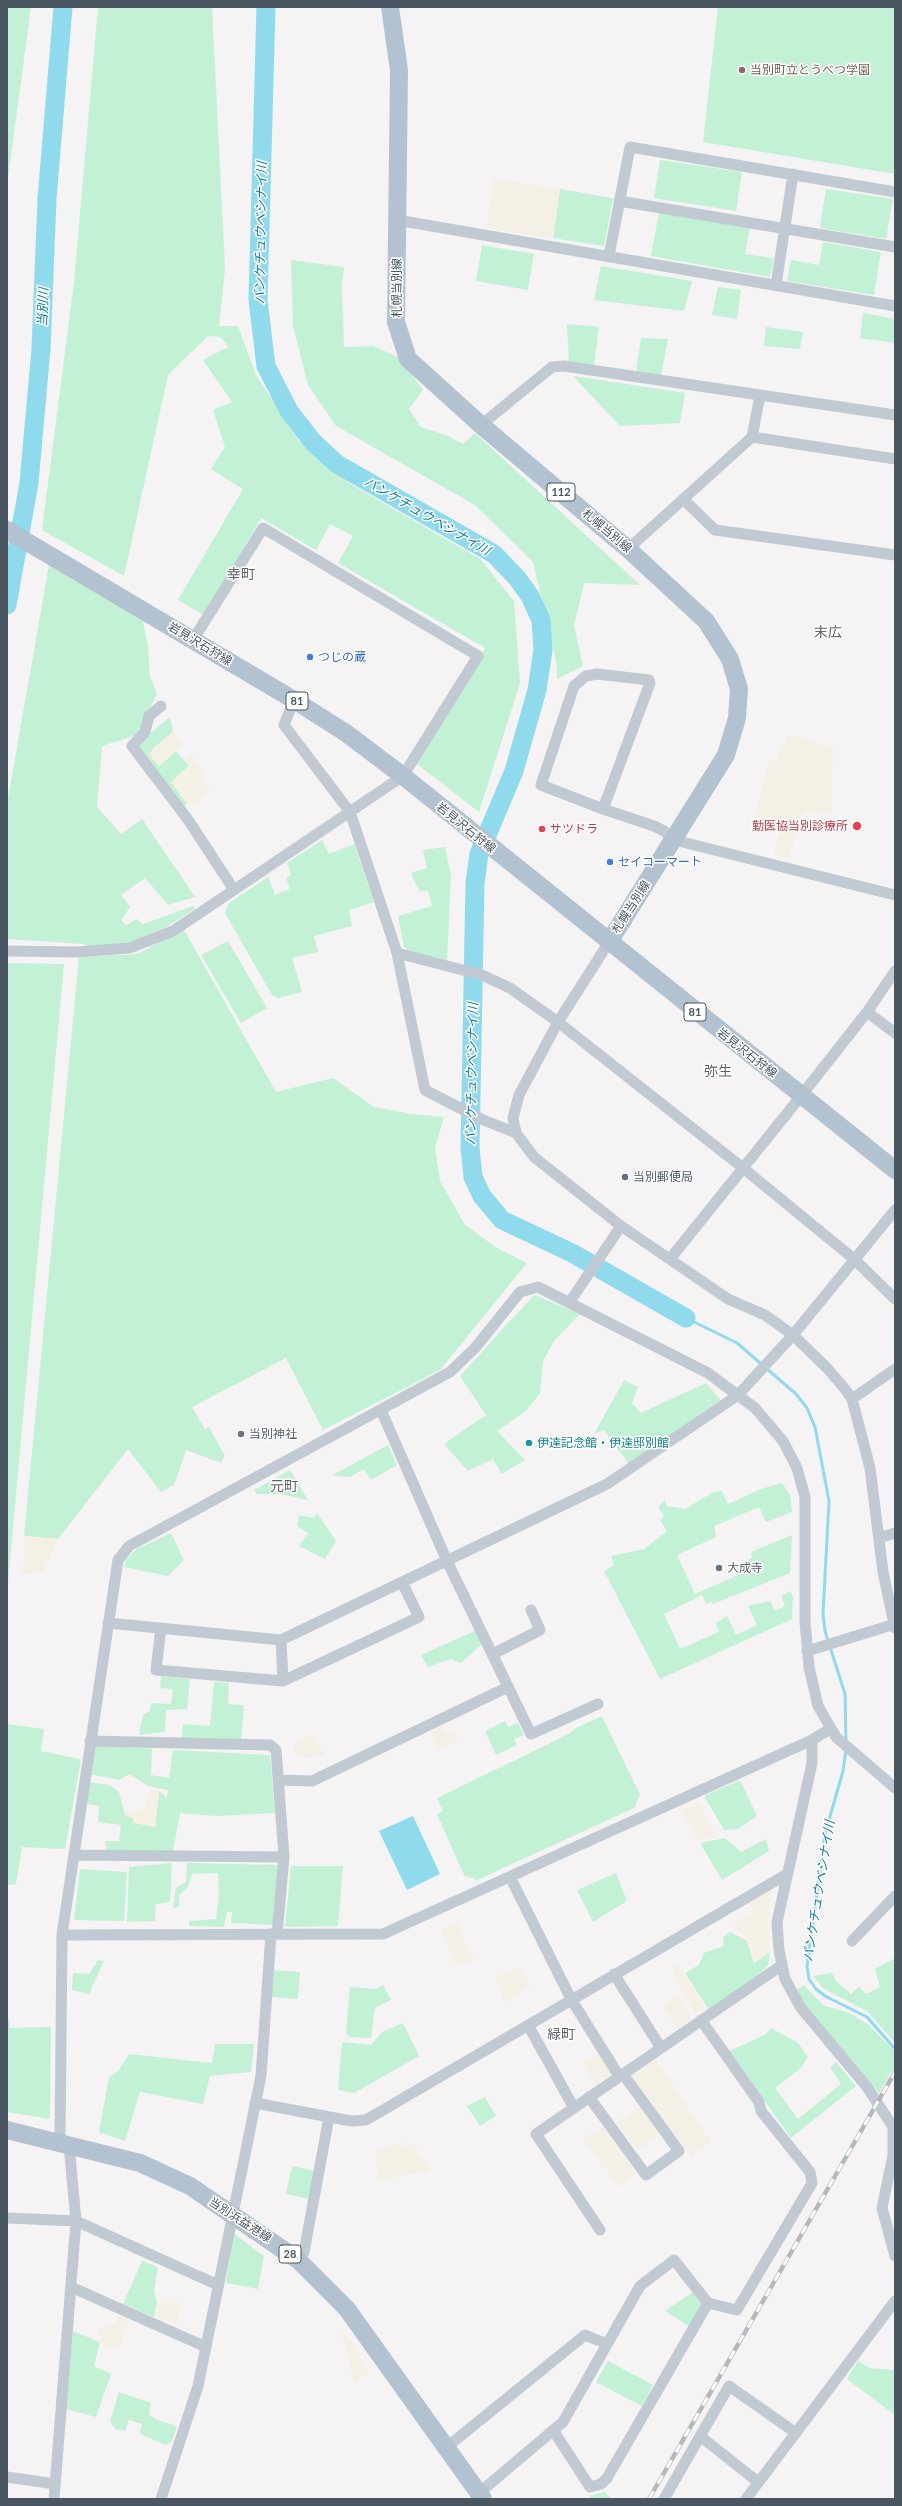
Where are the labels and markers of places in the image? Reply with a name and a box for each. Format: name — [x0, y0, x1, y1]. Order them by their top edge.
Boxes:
place label: 当別町立とうべつ学園 — [750, 63, 870, 77]
marker: 当別町立とうべつ学園 — [737, 65, 747, 75]
place label: つじの蔵 — [318, 650, 366, 664]
marker: つじの蔵 — [305, 652, 315, 662]
place label: 勤医協当別診療所 — [752, 819, 848, 833]
marker: 勤医協当別診療所 — [851, 820, 863, 832]
place label: サツドラ — [550, 822, 598, 836]
marker: サツドラ — [537, 824, 547, 834]
place label: セイコーマート — [618, 855, 702, 869]
marker: セイコーマート — [605, 857, 615, 867]
place label: 当別郵便局 — [633, 1170, 693, 1184]
marker: 当別郵便局 — [620, 1172, 630, 1182]
place label: 当別神社 — [249, 1427, 297, 1441]
marker: 当別神社 — [236, 1429, 246, 1439]
place label: 伊達記念館・伊達邸別館 — [537, 1436, 669, 1450]
marker: 伊達記念館・伊達邸別館 — [524, 1438, 534, 1448]
place label: 大成寺 — [727, 1561, 763, 1575]
marker: 大成寺 — [714, 1563, 724, 1573]

